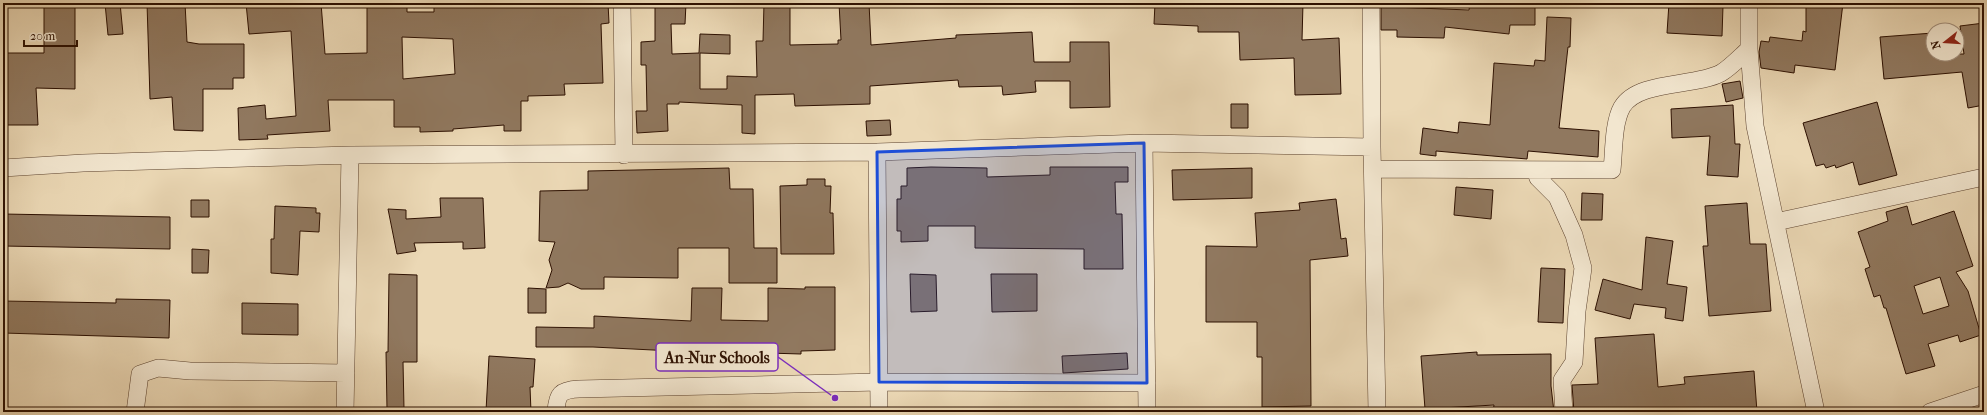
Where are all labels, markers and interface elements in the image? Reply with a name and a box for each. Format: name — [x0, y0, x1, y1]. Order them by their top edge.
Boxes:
scale bar — [24, 22, 77, 48]
north arrow — [1925, 22, 1965, 62]
text: 20 m — [30, 29, 55, 43]
text: N — [1928, 38, 1943, 51]
callout: An-Nur Schools — [656, 343, 778, 371]
text: An-Nur Schools — [663, 348, 770, 367]

